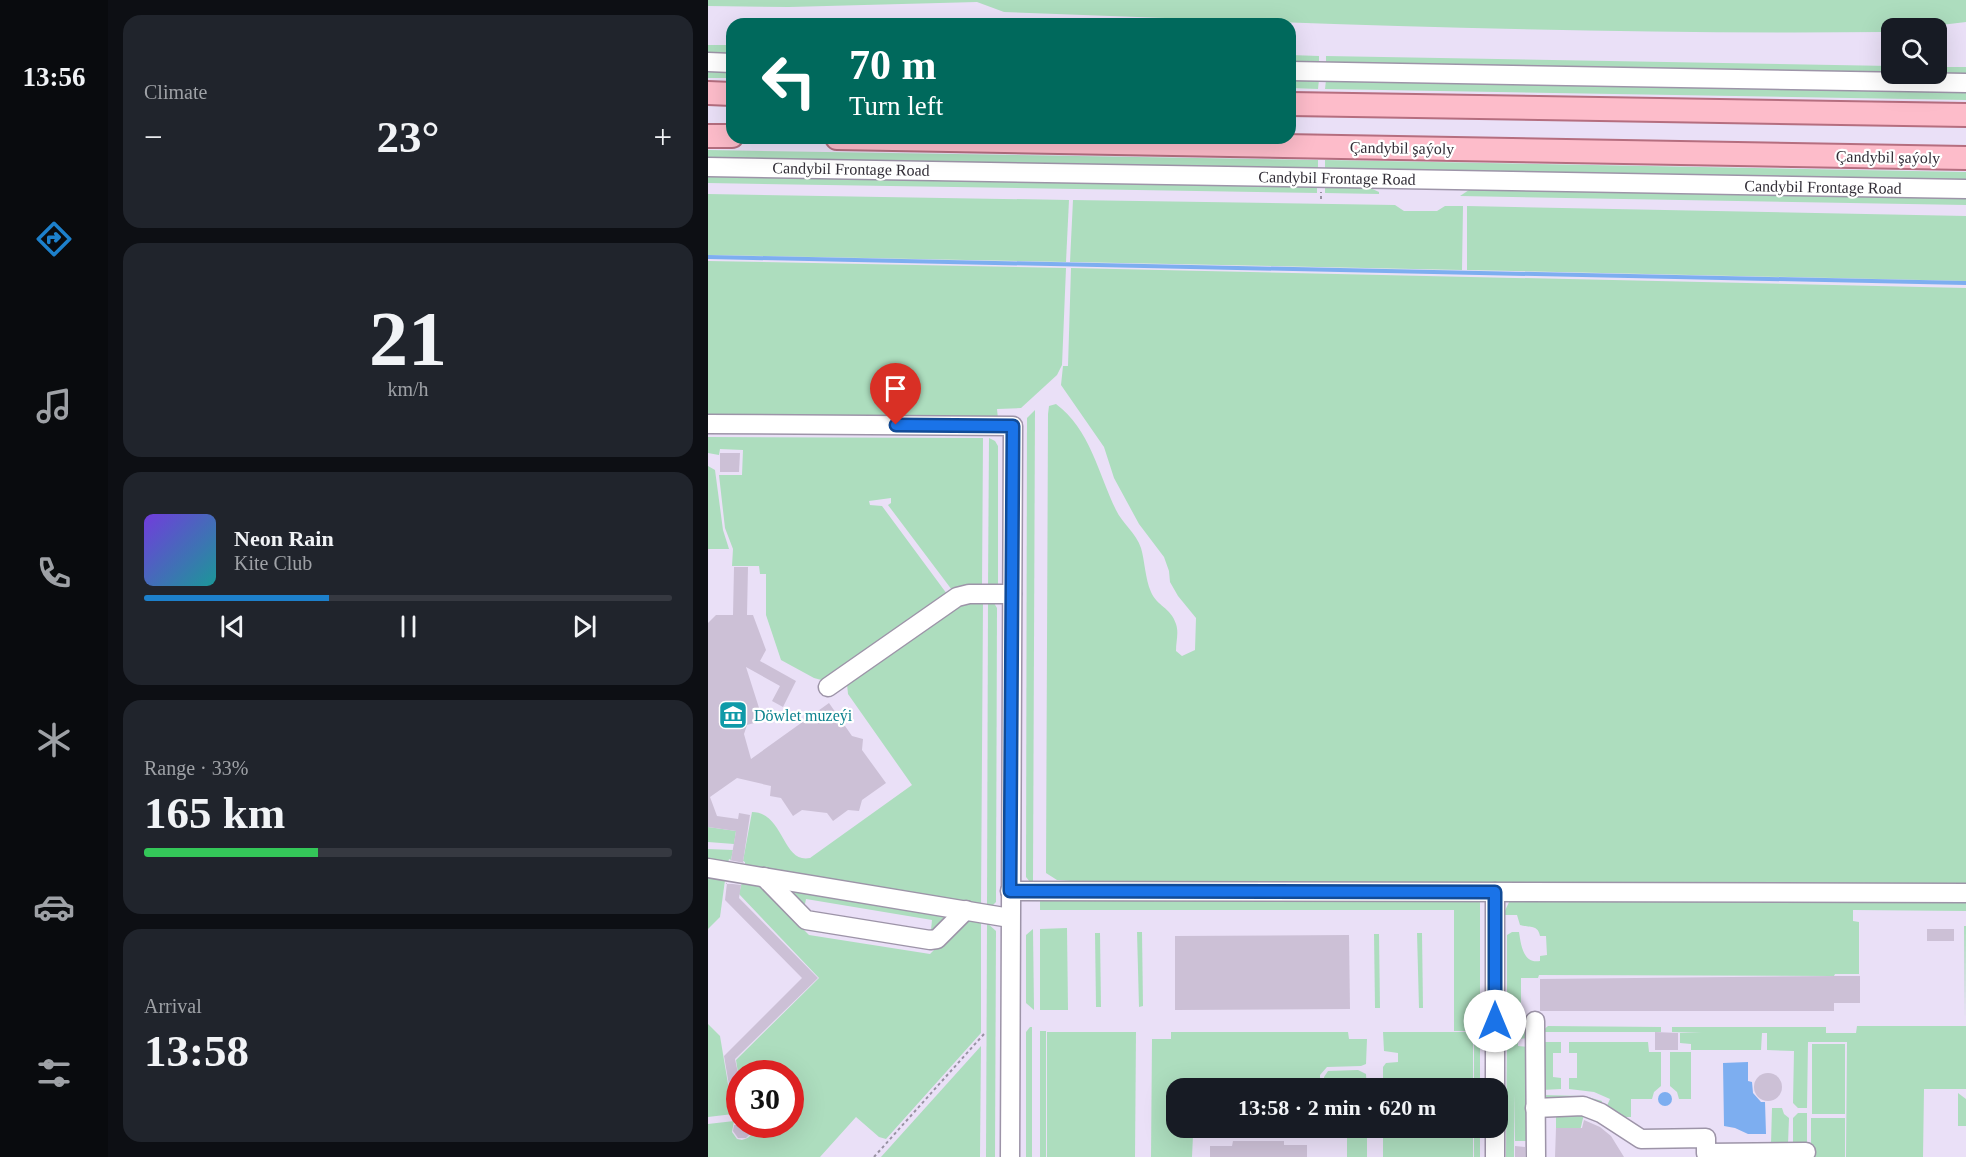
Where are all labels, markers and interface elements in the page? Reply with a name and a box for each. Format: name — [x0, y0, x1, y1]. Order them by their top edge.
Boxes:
map controls — [1881, 18, 1947, 84]
button: search — [1881, 18, 1947, 84]
icon: left — [750, 42, 828, 120]
text: 70 m — [849, 42, 937, 88]
text: 13:56 — [23, 62, 86, 92]
text: Climate — [144, 81, 207, 103]
text: Turn left — [849, 91, 943, 121]
text: 23° — [377, 112, 440, 162]
text: − — [144, 119, 163, 155]
text: + — [653, 119, 672, 155]
street label: Çandybil şaýoly — [1350, 139, 1454, 158]
street label: Çandybil şaýoly — [1836, 148, 1940, 167]
street label: Candybil Frontage Road — [772, 159, 930, 180]
street label: Candybil Frontage Road — [1258, 168, 1416, 189]
street label: Candybil Frontage Road — [1744, 177, 1902, 198]
icon: directions — [33, 218, 75, 260]
text: 21 — [369, 295, 447, 382]
pin — [870, 363, 921, 425]
icon: arrive — [879, 372, 912, 405]
text: km/h — [387, 378, 429, 400]
icon: music — [33, 385, 75, 427]
text: Neon Rain — [234, 526, 334, 551]
icon: phone — [33, 552, 75, 594]
text: Kite Club — [234, 552, 312, 574]
icon: previous — [216, 610, 249, 643]
icon: pause — [392, 610, 425, 643]
icon: next — [568, 610, 601, 643]
museum icon: Döwlet muzeýi — [717, 699, 749, 731]
place label: Döwlet muzeýi — [754, 707, 853, 725]
icon: climate — [33, 719, 75, 761]
text: Range · 33% — [144, 757, 248, 779]
text: 165 km — [144, 788, 285, 838]
icon: car — [33, 886, 75, 928]
position arrow — [1463, 989, 1527, 1053]
text: Arrival — [144, 995, 202, 1017]
text: 13:58 — [144, 1026, 249, 1076]
icon: filters — [33, 1052, 75, 1094]
speed limit sign: 30 — [726, 1060, 804, 1138]
text: 13:58 · 2 min · 620 m — [1238, 1095, 1436, 1120]

